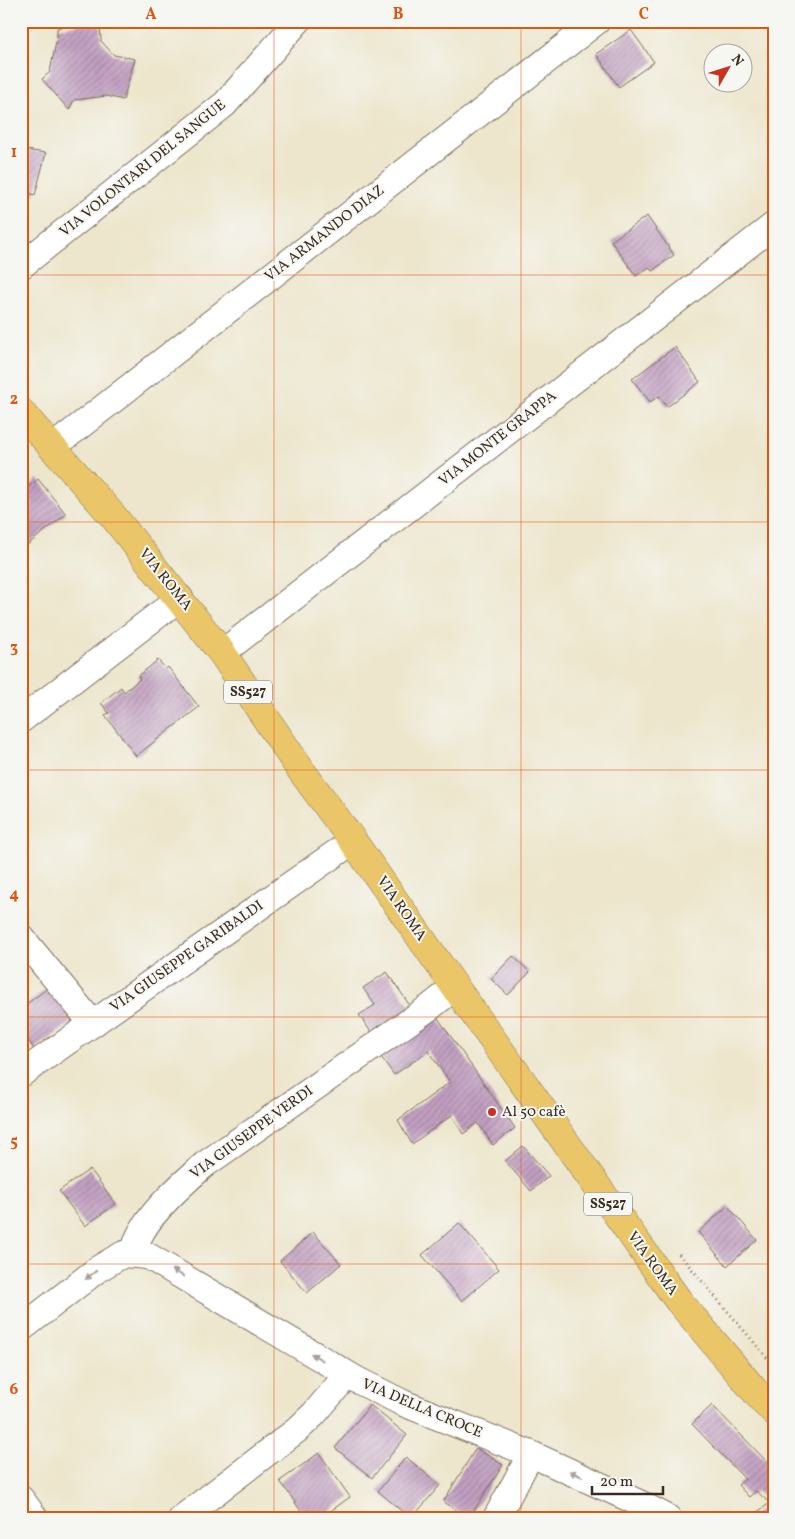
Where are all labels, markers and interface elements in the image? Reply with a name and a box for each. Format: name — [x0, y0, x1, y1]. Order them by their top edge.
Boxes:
text: A — [145, 4, 157, 26]
text: B — [393, 4, 404, 26]
text: C — [639, 4, 649, 26]
north arrow — [702, 42, 752, 92]
text: N — [726, 51, 748, 71]
street label: VIA VOLONTARI DEL SANGUE — [55, 95, 231, 243]
text: 1 — [11, 142, 17, 164]
street label: VIA ARMANDO DIAZ — [261, 181, 389, 287]
street label: VIA MONTE GRAPPA — [435, 386, 562, 492]
text: 2 — [10, 389, 18, 411]
street label: VIA ROMA — [133, 544, 197, 616]
text: 3 — [10, 637, 18, 659]
road number: SS527 — [224, 680, 272, 704]
street label: VIA ROMA — [371, 872, 431, 946]
text: 4 — [9, 884, 19, 906]
street label: VIA GIUSEPPE GARIBALDI — [106, 896, 268, 1018]
street label: VIA GIUSEPPE VERDI — [186, 1081, 318, 1185]
place label: Al 50 cafè — [502, 1102, 566, 1123]
marker: Al 50 cafè — [486, 1106, 498, 1118]
text: 5 — [10, 1131, 18, 1153]
road number: SS527 — [584, 1192, 632, 1216]
street label: VIA ROMA — [621, 1228, 683, 1301]
one-way arrow — [85, 1269, 98, 1280]
one-way arrow — [170, 1269, 185, 1277]
one-way arrow — [311, 1352, 324, 1361]
street label: VIA DELLA CROCE — [358, 1374, 486, 1444]
text: 6 — [10, 1379, 19, 1401]
scale bar — [592, 1464, 664, 1496]
one-way arrow — [569, 1470, 583, 1478]
text: 20 m — [600, 1472, 633, 1493]

